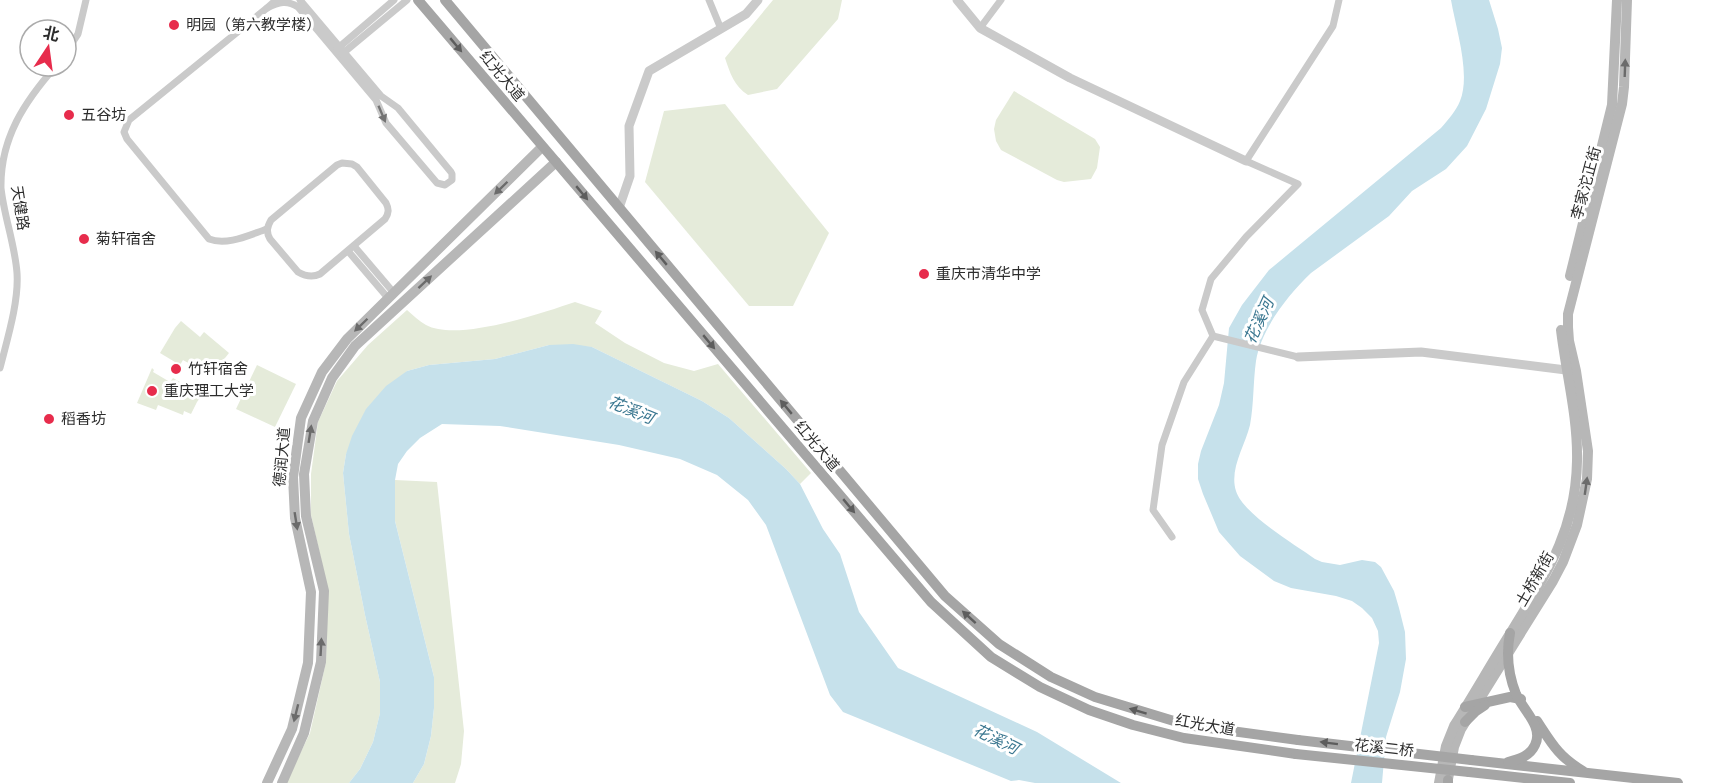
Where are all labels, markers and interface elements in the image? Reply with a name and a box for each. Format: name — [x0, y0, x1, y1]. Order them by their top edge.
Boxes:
place label: 明园（第六教学楼） — [186, 16, 321, 34]
north arrow — [18, 18, 78, 78]
marker: 明园（第六教学楼） — [167, 18, 181, 32]
text: 北 — [41, 23, 61, 45]
one-way arrow — [449, 37, 462, 53]
street label: 红光大道 — [476, 47, 528, 105]
one-way arrow — [1620, 59, 1629, 78]
one-way arrow — [377, 105, 387, 123]
place label: 五谷坊 — [81, 106, 126, 124]
marker: 五谷坊 — [62, 108, 76, 122]
street label: 李家沱正街 — [1568, 144, 1604, 222]
one-way arrow — [494, 181, 508, 195]
street label: 天健路 — [8, 184, 32, 232]
one-way arrow — [575, 185, 588, 200]
place label: 菊轩宿舍 — [96, 230, 156, 248]
marker: 菊轩宿舍 — [77, 232, 91, 246]
one-way arrow — [654, 250, 667, 266]
place label: 重庆市清华中学 — [936, 265, 1041, 283]
marker: 重庆市清华中学 — [917, 267, 931, 281]
one-way arrow — [418, 275, 433, 289]
water label: 花溪河 — [1240, 293, 1279, 347]
one-way arrow — [355, 317, 369, 331]
one-way arrow — [702, 334, 715, 349]
place label: 竹轩宿舍 — [188, 360, 248, 378]
marker: 竹轩宿舍 — [169, 362, 183, 376]
place label: 重庆理工大学 — [164, 382, 254, 400]
marker: 重庆理工大学 — [145, 384, 159, 398]
water label: 花溪河 — [605, 392, 660, 429]
one-way arrow — [780, 400, 793, 415]
place label: 稻香坊 — [61, 410, 106, 428]
marker: 稻香坊 — [42, 412, 56, 426]
street label: 红光大道 — [791, 417, 843, 475]
one-way arrow — [306, 424, 315, 443]
street label: 德润大道 — [270, 426, 294, 488]
one-way arrow — [1581, 476, 1590, 495]
one-way arrow — [842, 498, 855, 513]
one-way arrow — [292, 512, 301, 531]
street label: 土桥新街 — [1512, 549, 1558, 609]
one-way arrow — [962, 611, 977, 624]
one-way arrow — [317, 638, 326, 657]
one-way arrow — [290, 704, 300, 722]
one-way arrow — [1129, 706, 1147, 715]
street label: 红光大道 — [1174, 711, 1236, 739]
water label: 花溪河 — [970, 720, 1024, 759]
street label: 花溪二桥 — [1353, 736, 1415, 760]
one-way arrow — [1319, 739, 1338, 748]

